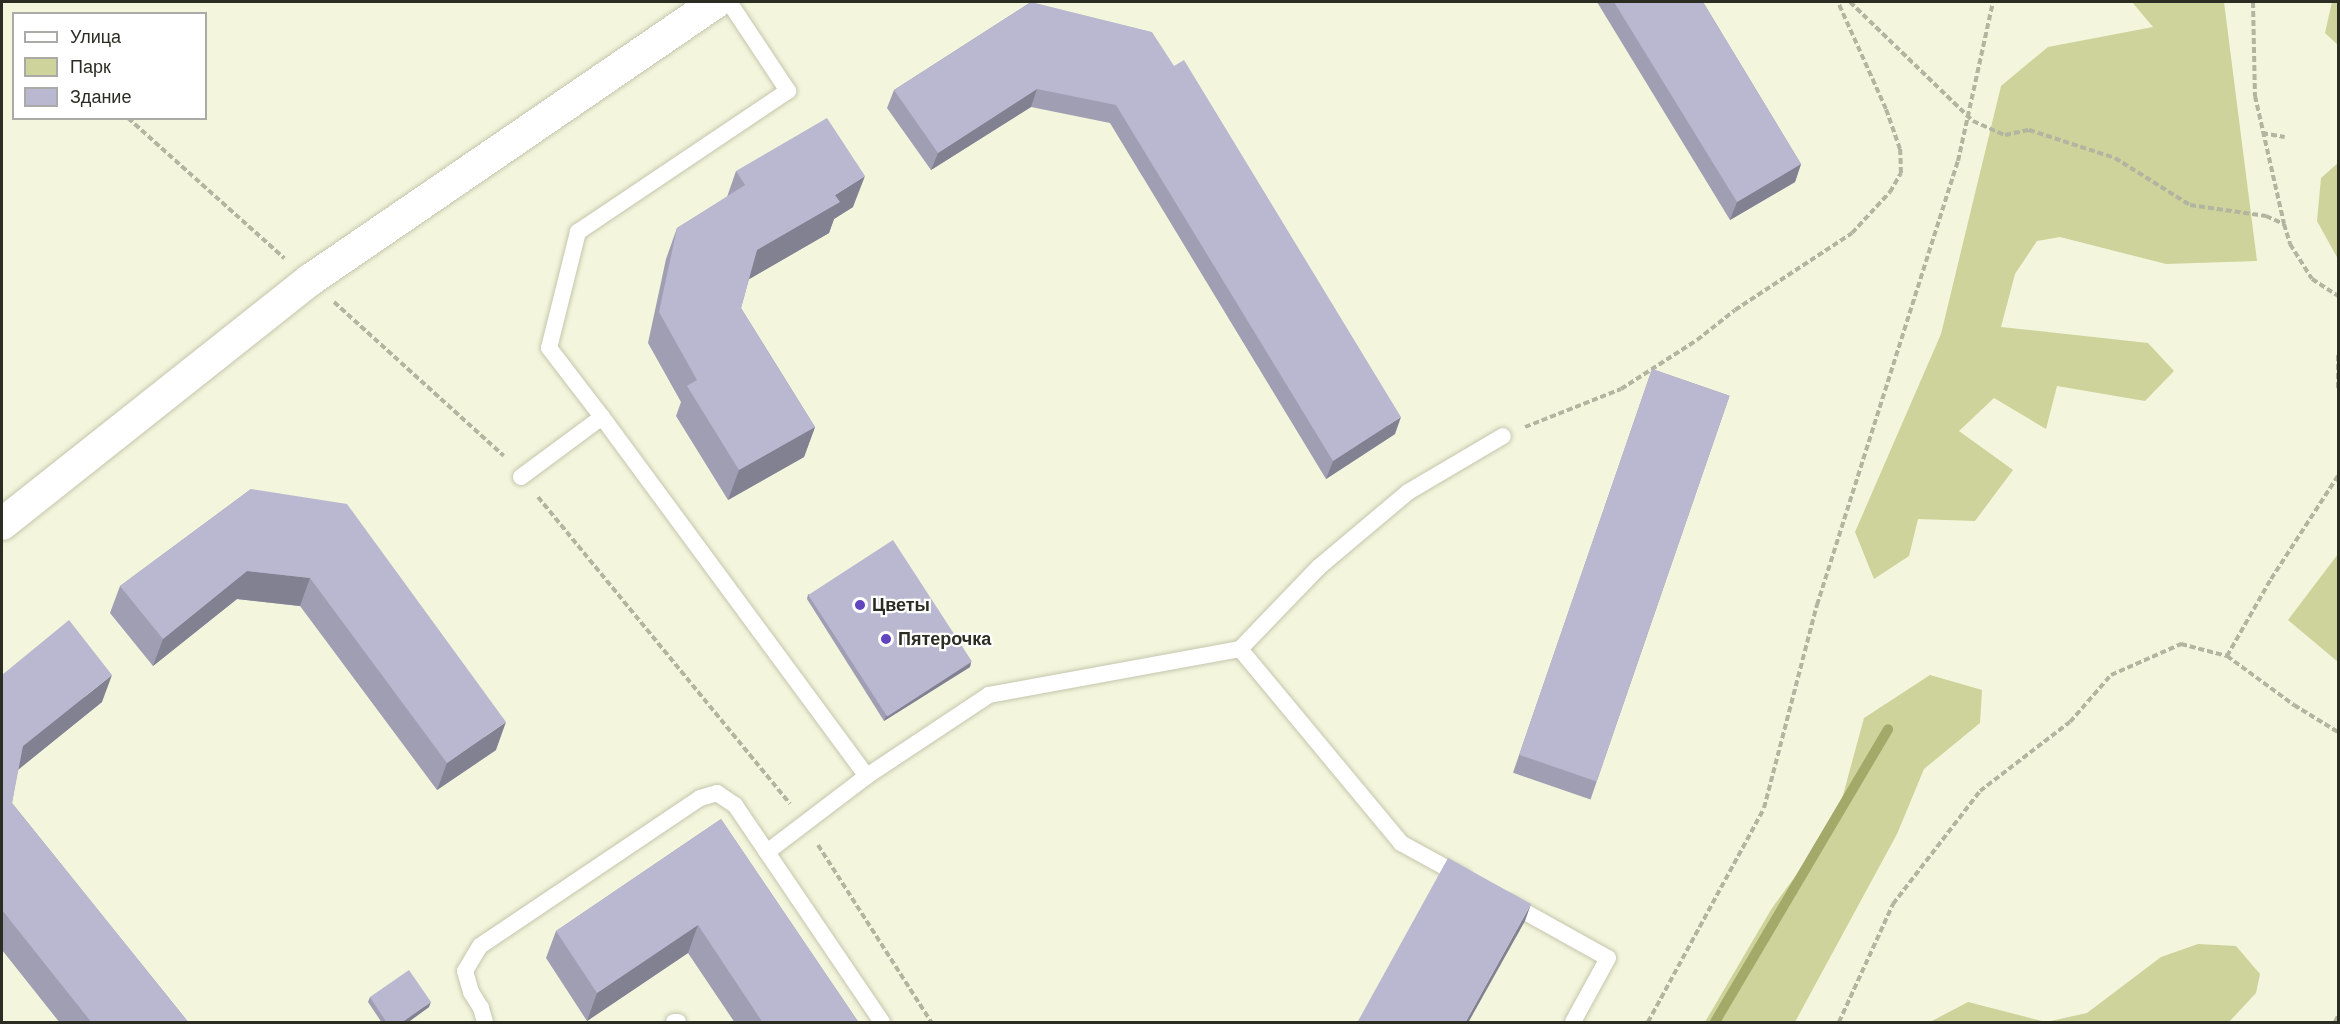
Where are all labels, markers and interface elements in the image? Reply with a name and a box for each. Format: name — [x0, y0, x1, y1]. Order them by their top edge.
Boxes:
legend — [12, 12, 207, 120]
text: Улица — [70, 27, 121, 47]
text: Парк — [70, 57, 111, 77]
text: Здание — [70, 87, 131, 107]
place label: Цветы — [872, 594, 930, 616]
marker: Цветы — [853, 598, 867, 612]
place label: Пятерочка — [898, 628, 991, 650]
marker: Пятерочка — [879, 632, 893, 646]

